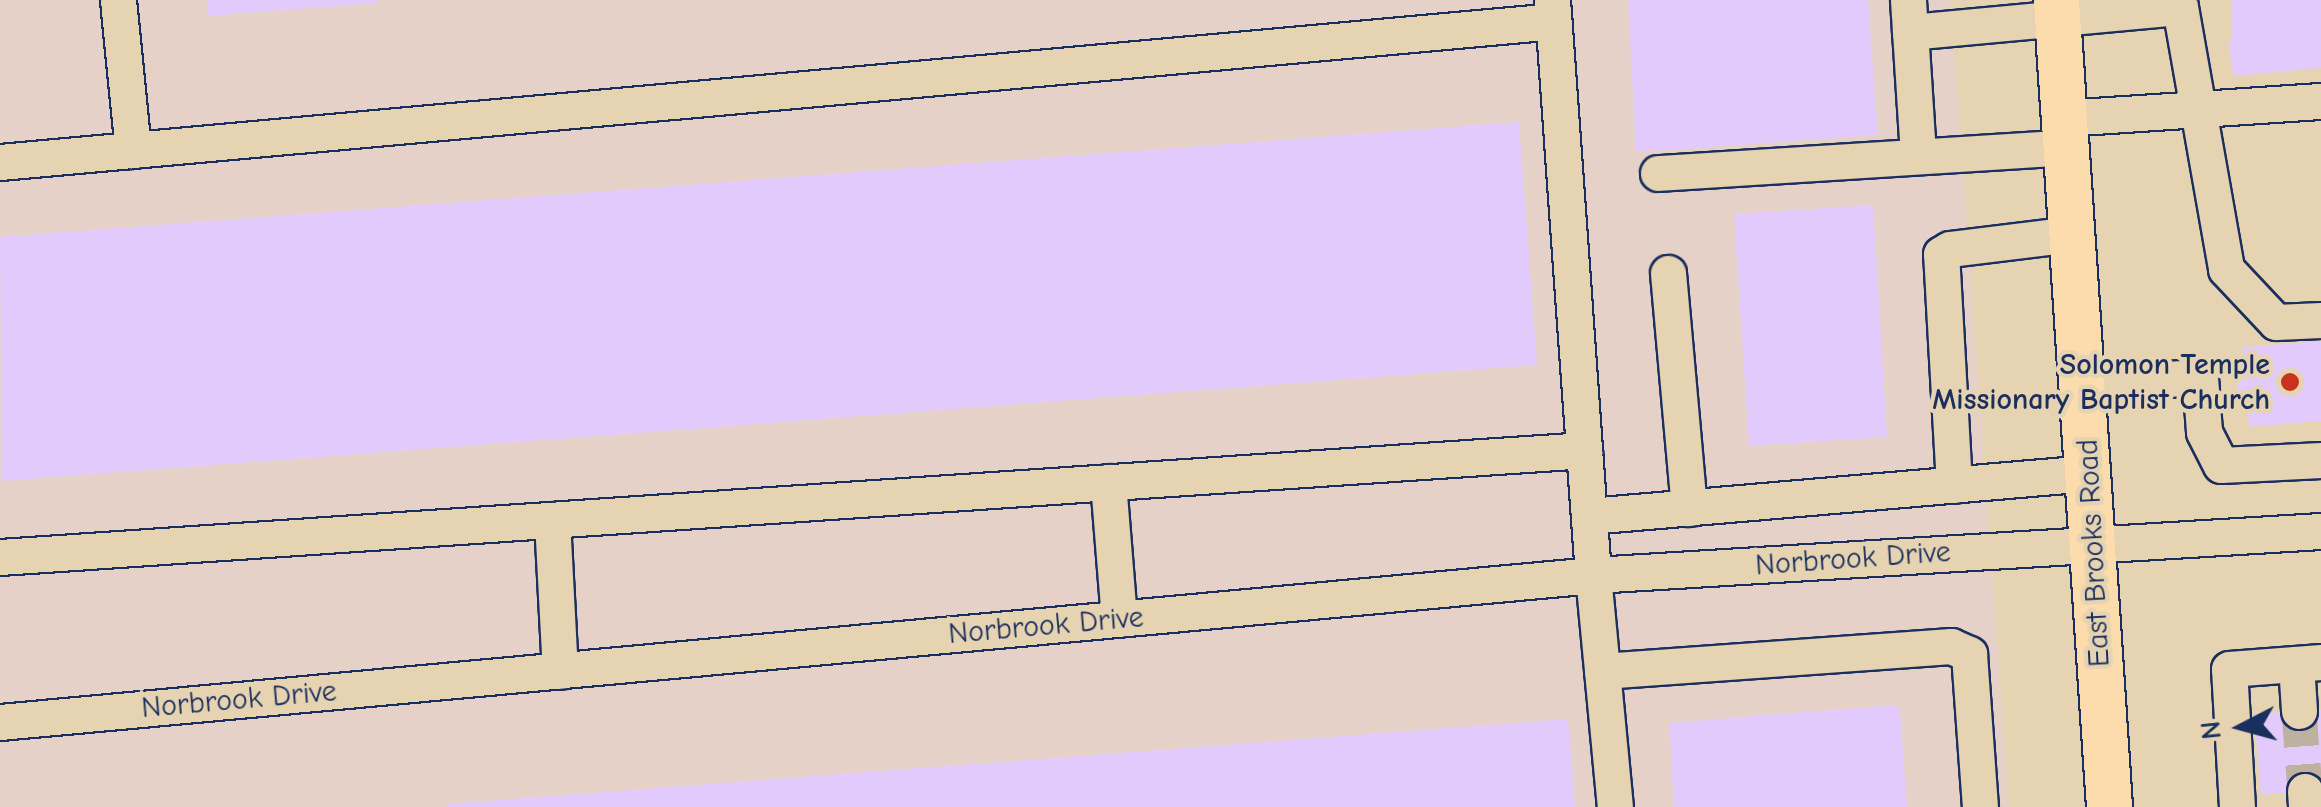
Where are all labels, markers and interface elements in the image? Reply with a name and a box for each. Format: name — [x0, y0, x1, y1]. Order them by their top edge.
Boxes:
place label: Solomon Temple Missionary Baptist Church — [1932, 347, 2270, 418]
marker: Solomon Temple Missionary Baptist Church — [2279, 371, 2301, 393]
street label: East Brooks Road — [2070, 438, 2118, 668]
street label: Norbrook Drive — [1754, 534, 1952, 584]
street label: Norbrook Drive — [947, 600, 1145, 652]
street label: Norbrook Drive — [140, 674, 338, 726]
north arrow — [2191, 677, 2291, 777]
text: N — [2194, 719, 2228, 741]

